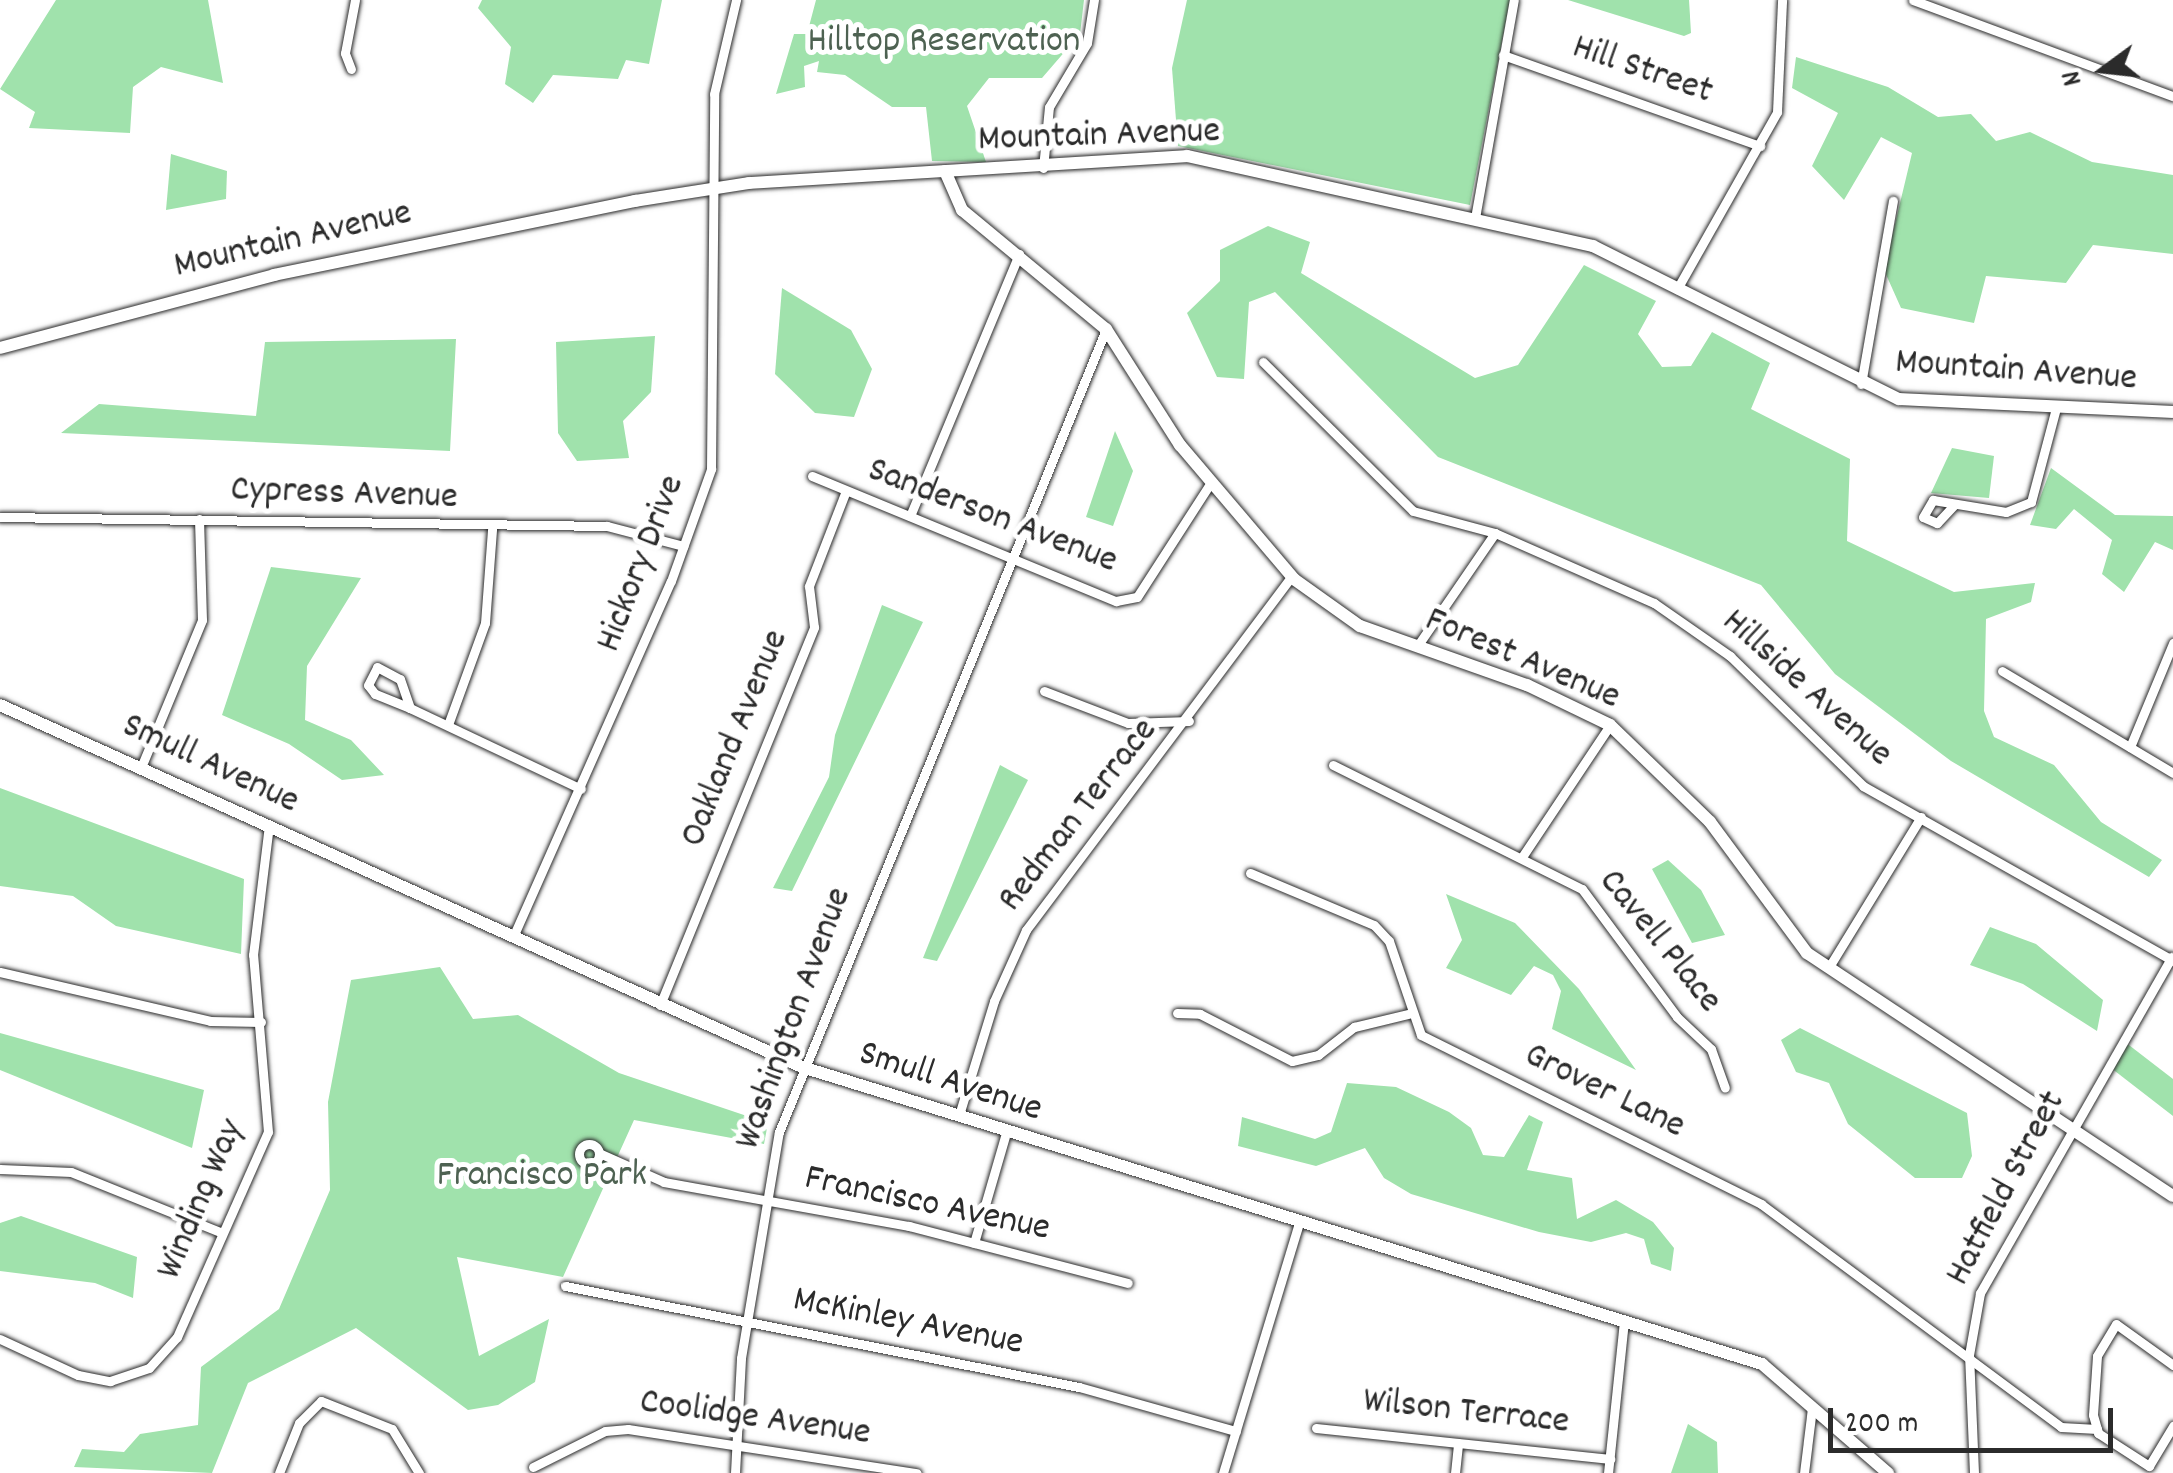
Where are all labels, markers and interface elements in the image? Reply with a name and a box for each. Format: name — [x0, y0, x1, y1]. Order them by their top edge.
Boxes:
park label: Hilltop Reservation — [808, 20, 1080, 66]
north arrow — [2053, 20, 2153, 120]
street label: Hill Street — [1566, 26, 1718, 116]
text: N — [2053, 66, 2095, 90]
street label: Mountain Avenue — [977, 110, 1221, 164]
street label: Mountain Avenue — [170, 192, 416, 290]
street label: Mountain Avenue — [1894, 341, 2138, 403]
street label: Sanderson Avenue — [861, 448, 1123, 586]
street label: Cypress Avenue — [230, 468, 458, 522]
street label: Hickory Drive — [587, 469, 697, 659]
street label: Forest Avenue — [1418, 599, 1626, 721]
street label: Hillside Avenue — [1711, 600, 1901, 778]
street label: Oakland Avenue — [672, 624, 800, 854]
street label: Smull Avenue — [114, 704, 306, 826]
street label: Redman Terrace — [989, 710, 1169, 922]
street label: Cavell Place — [1587, 861, 1731, 1023]
street label: Washington Avenue — [726, 882, 864, 1156]
street label: Smull Avenue — [853, 1032, 1047, 1134]
street label: Grover Lane — [1516, 1034, 1692, 1150]
street label: Hatfield Street — [1937, 1084, 2077, 1294]
street label: Winding Way — [148, 1113, 256, 1287]
park label: Francisco Park — [437, 1154, 647, 1200]
street label: Francisco Avenue — [800, 1157, 1054, 1253]
street label: McKinley Avenue — [789, 1278, 1027, 1368]
street label: Coolidge Avenue — [637, 1380, 873, 1458]
street label: Wilson Terrace — [1361, 1380, 1571, 1446]
scale bar — [1833, 1388, 2118, 1450]
text: 200 m — [1845, 1404, 1918, 1447]

